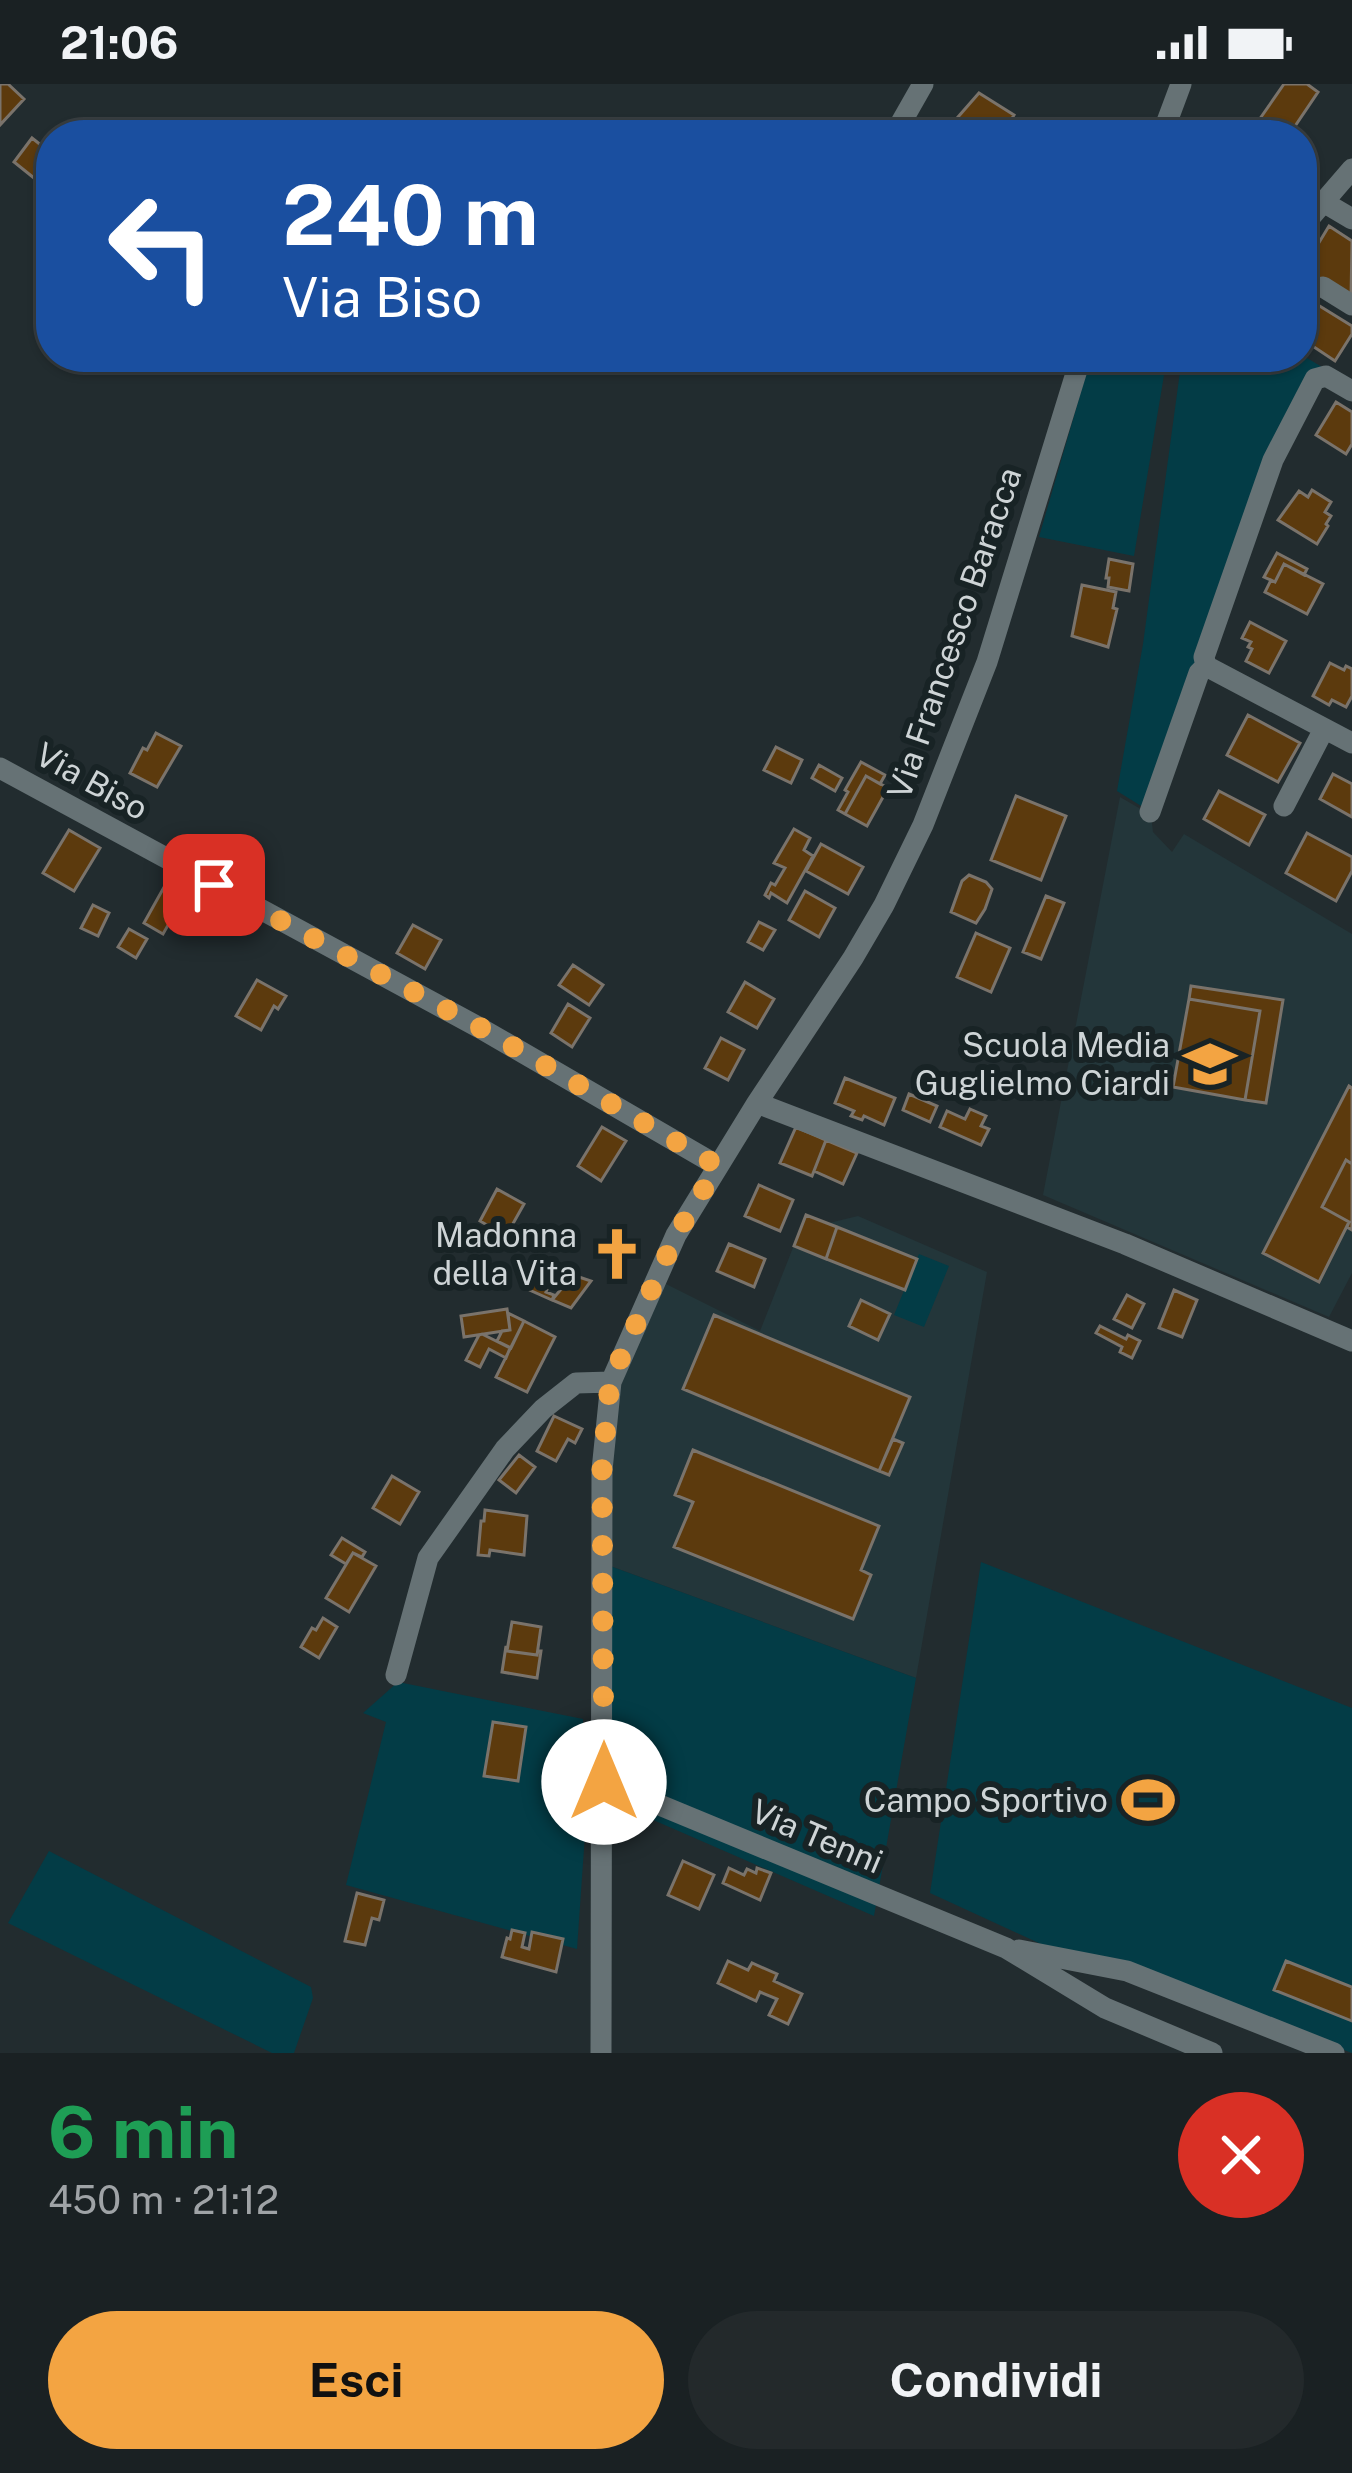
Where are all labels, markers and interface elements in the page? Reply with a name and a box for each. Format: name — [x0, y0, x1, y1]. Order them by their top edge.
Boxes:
text: 21:06 — [60, 16, 179, 69]
text: 240 m — [282, 165, 539, 264]
icon: left — [84, 168, 240, 324]
text: Via Biso — [282, 266, 482, 329]
street label: Via Francesco Baracca — [879, 462, 1029, 804]
street label: Via Biso — [29, 735, 155, 827]
pin — [163, 834, 265, 936]
icon: arrive — [181, 852, 247, 918]
place label: Scuola Media Guglielmo Ciardi — [915, 1026, 1170, 1102]
school or university icon: Scuola Media Guglielmo Ciardi — [1181, 1035, 1239, 1093]
place label: Madonna della Vita — [432, 1216, 577, 1292]
church icon: Madonna della Vita — [588, 1225, 646, 1283]
position arrow — [541, 1719, 667, 1845]
sports icon: Campo Sportivo — [1119, 1771, 1177, 1829]
place label: Campo Sportivo — [864, 1781, 1108, 1819]
street label: Via Tenni — [746, 1791, 888, 1881]
text: 6 min — [48, 2090, 238, 2174]
button: close — [1178, 2092, 1304, 2218]
text: 450 m · 21:12 — [48, 2177, 279, 2223]
button: Esci — [48, 2311, 664, 2449]
button: Condividi — [688, 2311, 1304, 2449]

